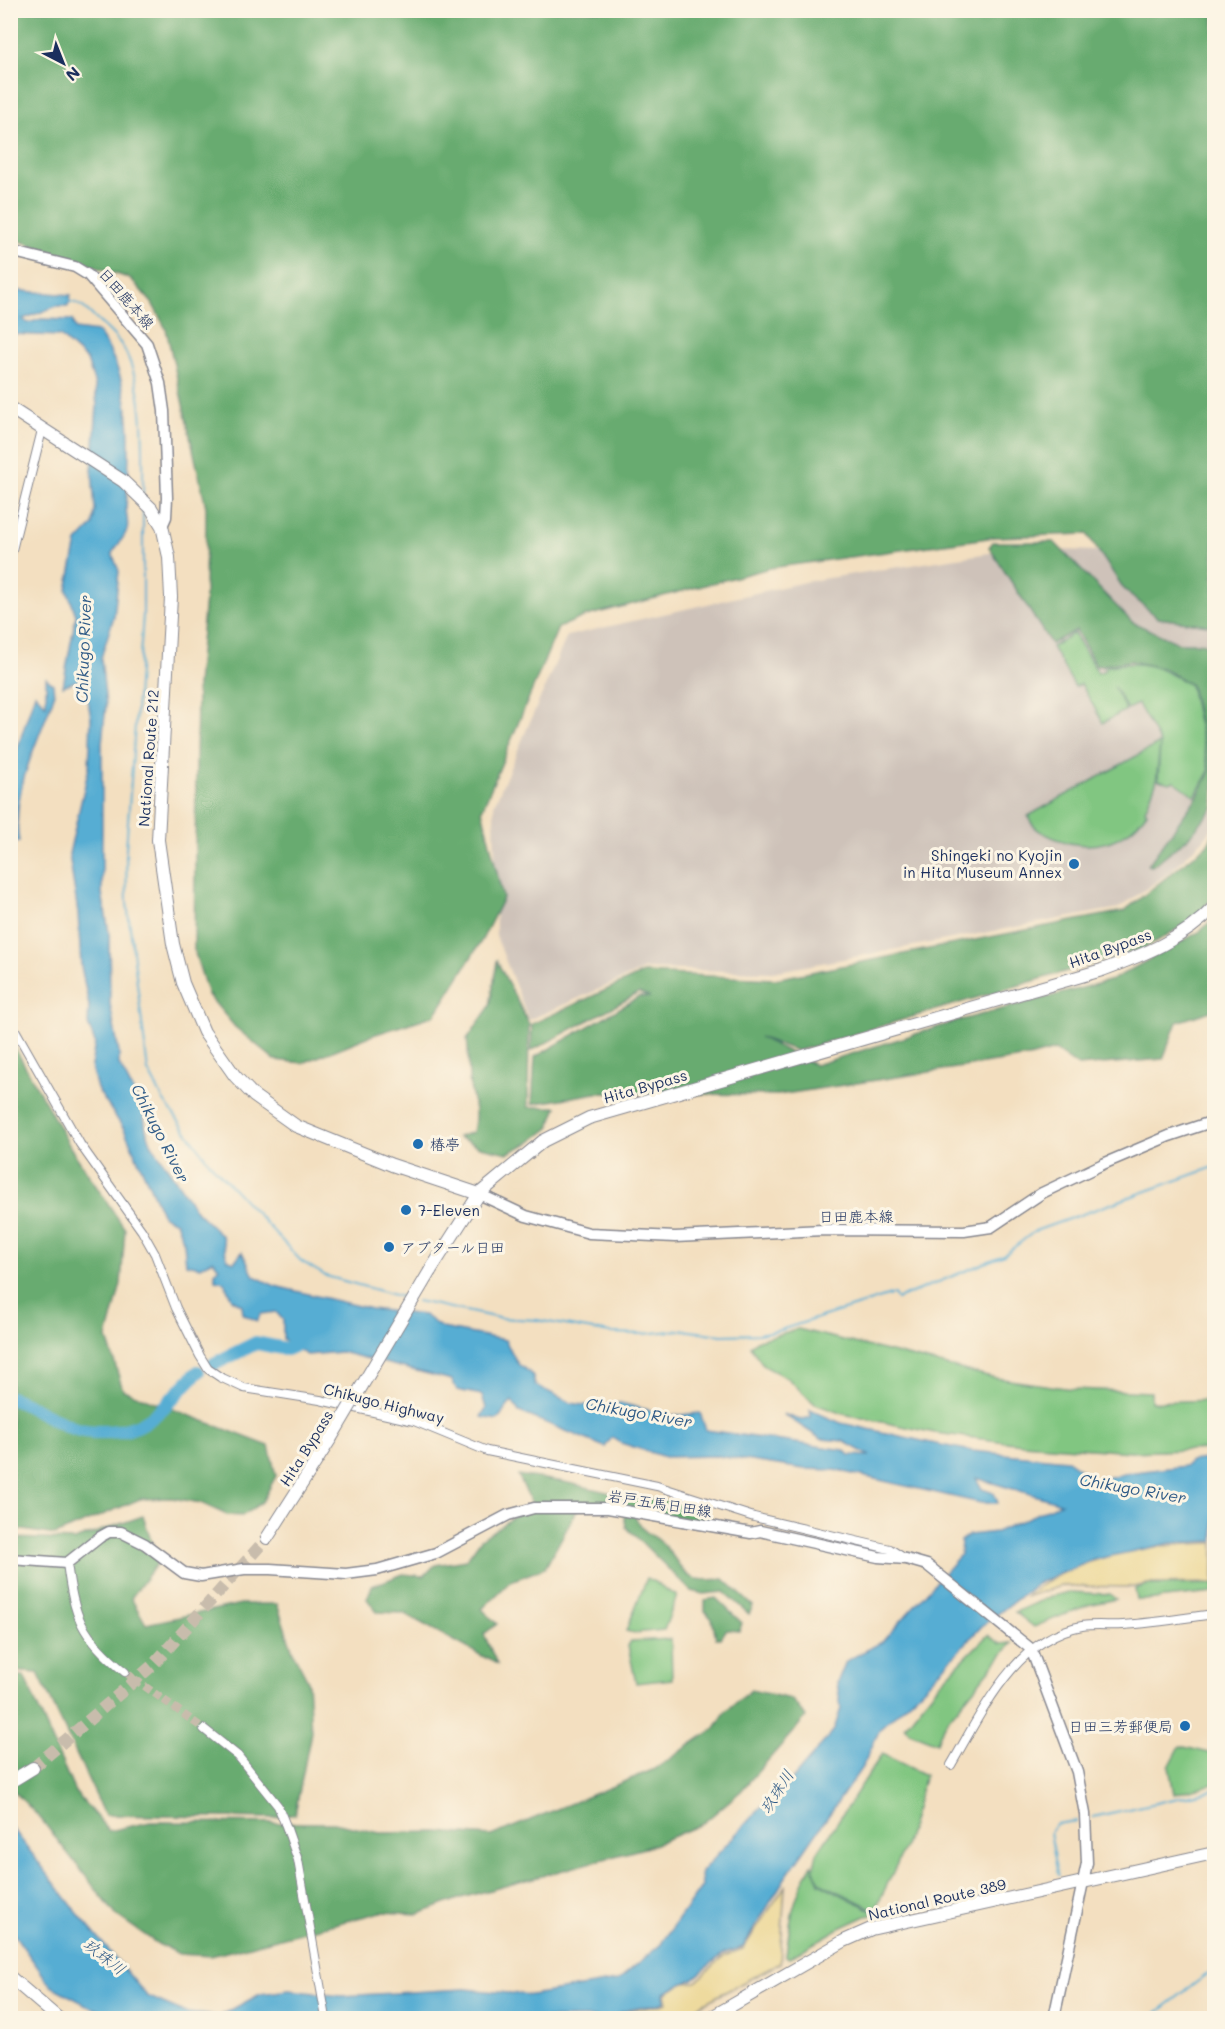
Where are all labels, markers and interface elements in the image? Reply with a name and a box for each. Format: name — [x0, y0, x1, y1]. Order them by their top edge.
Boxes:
north arrow — [33, 33, 93, 93]
text: N — [62, 63, 85, 86]
street label: 日田鹿本線 — [95, 263, 159, 333]
water label: Chikugo River — [71, 595, 95, 703]
street label: National Route 212 — [133, 689, 163, 827]
place label: Shingeki no Kyojin in Hita Museum Annex — [903, 845, 1062, 882]
marker: Shingeki no Kyojin in Hita Museum Annex — [1067, 857, 1081, 871]
street label: Hita Bypass — [1066, 924, 1154, 972]
street label: Hita Bypass — [601, 1064, 689, 1108]
water label: Chikugo River — [127, 1080, 195, 1186]
place label: 椿亭 — [430, 1134, 460, 1154]
marker: 椿亭 — [411, 1137, 425, 1151]
place label: 7-Eleven — [418, 1200, 480, 1220]
marker: 7-Eleven — [399, 1203, 413, 1217]
street label: 日田鹿本線 — [818, 1206, 894, 1226]
place label: アブタール日田 — [401, 1237, 505, 1257]
marker: アブタール日田 — [382, 1240, 396, 1254]
street label: Chikugo Highway — [322, 1378, 447, 1428]
water label: Chikugo River — [584, 1392, 694, 1432]
street label: Hita Bypass — [275, 1406, 337, 1490]
water label: Chikugo River — [1078, 1468, 1188, 1508]
street label: 岩戸五馬日田線 — [607, 1485, 713, 1521]
place label: 日田三芳郵便局 — [1068, 1716, 1173, 1736]
marker: 日田三芳郵便局 — [1178, 1719, 1192, 1733]
water label: 玖珠川 — [754, 1765, 798, 1817]
street label: National Route 389 — [866, 1873, 1008, 1925]
water label: 玖珠川 — [80, 1933, 130, 1979]

